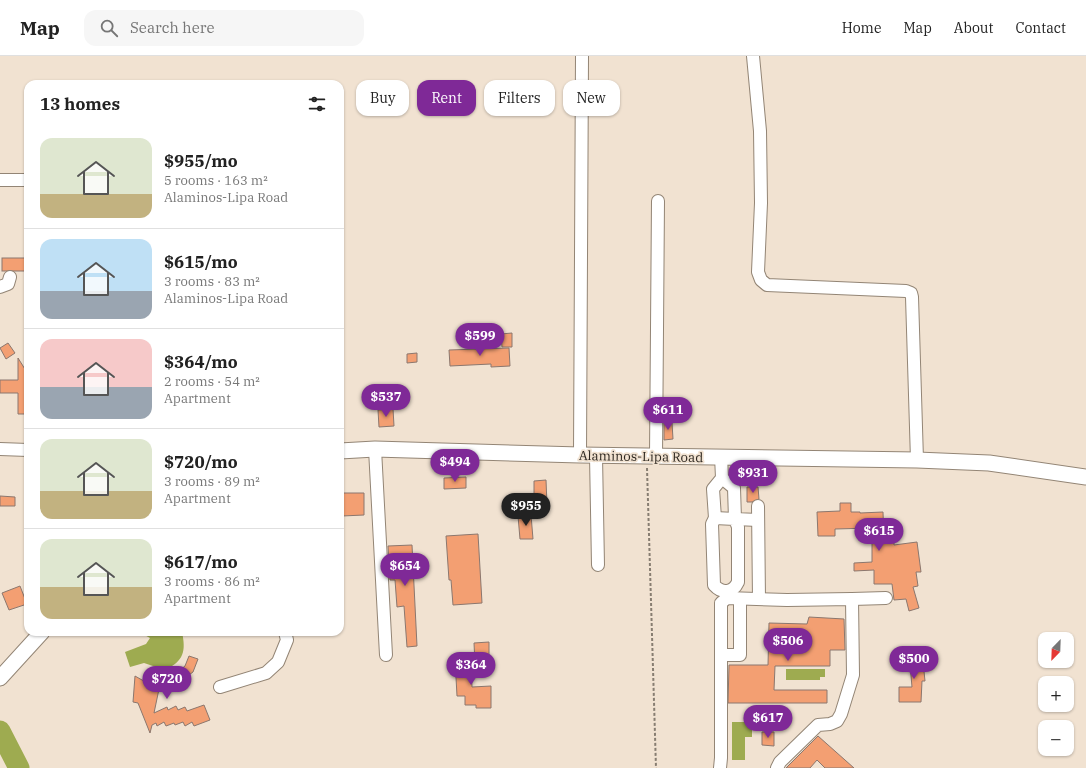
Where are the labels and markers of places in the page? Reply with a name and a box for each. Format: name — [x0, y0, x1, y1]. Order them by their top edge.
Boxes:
pin: $599 — [456, 323, 504, 357]
pin: $537 — [362, 384, 410, 418]
pin: $611 — [644, 397, 692, 431]
pin: $494 — [431, 449, 479, 483]
pin: $931 — [729, 460, 777, 494]
pin: $955 — [502, 493, 550, 527]
pin: $615 — [855, 518, 903, 552]
pin: $654 — [381, 553, 429, 587]
pin: $506 — [764, 628, 812, 662]
pin: $500 — [890, 646, 938, 680]
pin: $364 — [447, 652, 495, 686]
pin: $720 — [143, 666, 191, 700]
pin: $617 — [744, 705, 792, 739]

